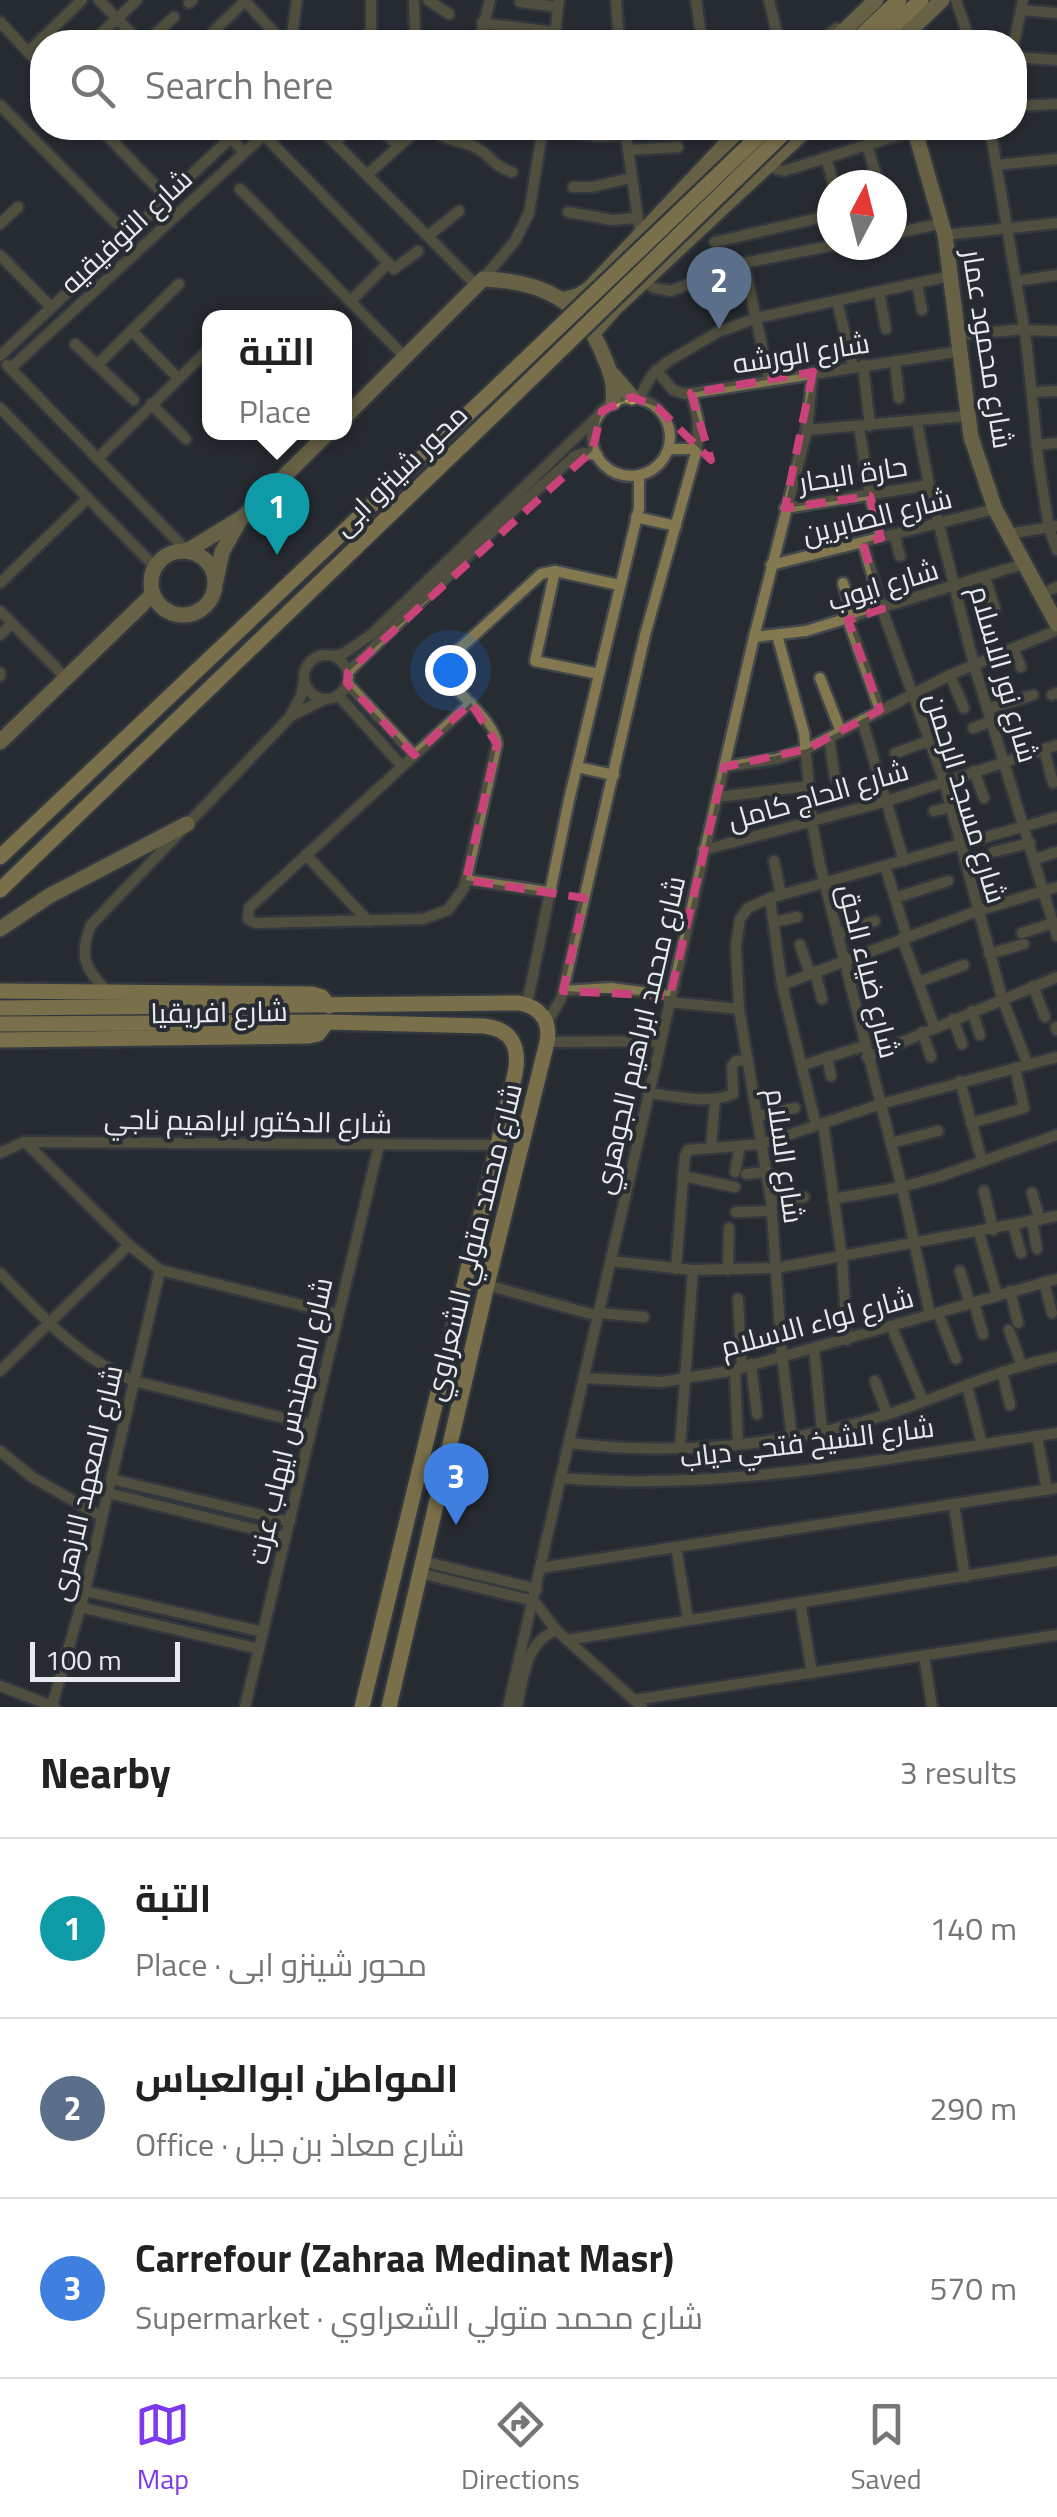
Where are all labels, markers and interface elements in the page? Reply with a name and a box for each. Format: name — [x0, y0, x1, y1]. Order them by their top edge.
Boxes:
search box — [30, 30, 1027, 140]
text: Search here — [145, 56, 333, 114]
icon: search — [65, 58, 120, 113]
street label: شارع التوفيقيه — [50, 158, 202, 304]
north arrow — [817, 170, 907, 260]
street label: شارع محمود عمار — [951, 244, 1025, 452]
pin: 2 — [686, 246, 752, 329]
popup — [202, 310, 352, 440]
street label: شارع الورشه — [729, 320, 873, 385]
text: التبة — [239, 322, 315, 380]
text: Place — [239, 387, 311, 435]
street label: محور شينزو ابى — [322, 394, 477, 545]
street label: حارة البحار — [793, 444, 910, 504]
pin: 1 — [244, 472, 310, 555]
street label: شارع الصابرين — [797, 476, 956, 555]
street label: شارع ايوب — [822, 547, 944, 622]
street label: شارع نور الاسلام — [959, 580, 1050, 768]
your location — [425, 645, 476, 696]
street label: شارع مسجد الرحمن — [914, 687, 1019, 908]
street label: شارع الحاج كامل — [722, 748, 913, 841]
street label: شارع محمد ابراهيم الجوهري — [581, 871, 697, 1199]
street label: شارع ضياء الحق — [827, 879, 912, 1063]
street label: شارع افريقيا — [150, 989, 288, 1034]
street label: شارع محمد متولي الشعراوي — [412, 1079, 534, 1405]
street label: شارع السلام — [755, 1086, 816, 1226]
street label: شارع الدكتور ابراهيم ناجي — [104, 1096, 392, 1146]
street label: شارع المهندس ايهاب عزت — [236, 1273, 343, 1569]
street label: شارع لواء الاسلام — [716, 1275, 918, 1368]
street label: شارع المعهد الازهرى — [37, 1361, 134, 1605]
street label: شارع الشيخ فتحي دياب — [677, 1405, 937, 1479]
pin: 3 — [424, 1442, 488, 1525]
scale bar — [30, 1637, 180, 1682]
text: 100 m — [45, 1638, 122, 1681]
text: Nearby — [40, 1740, 171, 1804]
text: 3 results — [900, 1748, 1017, 1796]
text: التبة — [135, 1869, 211, 1927]
text: 1 — [64, 1904, 81, 1952]
text: 140 m — [929, 1904, 1017, 1952]
text: Place · محور شينزو ابى — [135, 1940, 427, 1988]
text: المواطن ابوالعباس — [135, 2049, 458, 2107]
text: 2 — [64, 2084, 81, 2132]
text: 290 m — [929, 2084, 1017, 2132]
text: Office · شارع معاذ بن جبل — [135, 2120, 465, 2168]
text: Carrefour (Zahraa Medinat Masr) — [135, 2229, 674, 2287]
text: 3 — [64, 2264, 81, 2312]
text: 570 m — [929, 2264, 1017, 2312]
text: Supermarket · شارع محمد متولي الشعراوي — [135, 2293, 703, 2341]
tab: Map — [135, 2397, 190, 2500]
tab: Directions — [461, 2397, 580, 2500]
tab: Saved — [850, 2397, 922, 2500]

